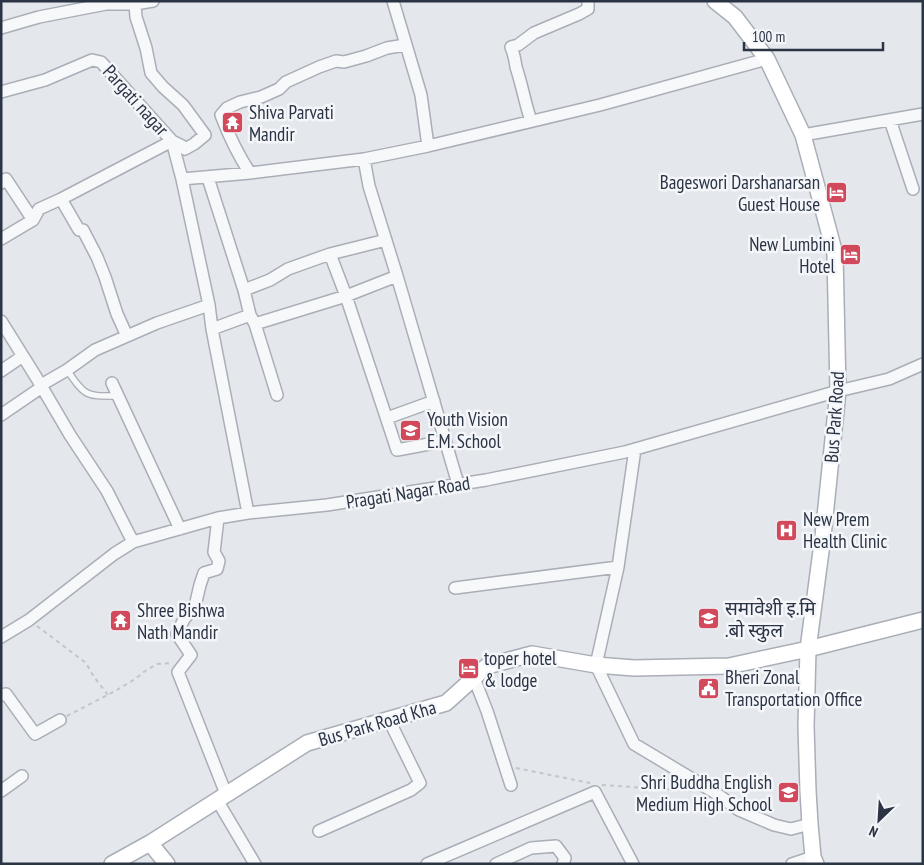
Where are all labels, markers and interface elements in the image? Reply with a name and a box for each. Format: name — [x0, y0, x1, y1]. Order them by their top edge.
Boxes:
scale bar — [744, 20, 883, 52]
text: 100 m — [752, 27, 785, 46]
street label: Pargati nagar — [98, 60, 175, 141]
place label: Shiva Parvati Mandir — [249, 100, 334, 146]
temple icon: Shiva Parvati Mandir — [221, 111, 245, 135]
place label: Bageswori Darshanarsan Guest House — [660, 170, 820, 216]
hotel icon: Bageswori Darshanarsan Guest House — [824, 181, 848, 205]
place label: New Lumbini Hotel — [749, 232, 836, 278]
hotel icon: New Lumbini Hotel — [839, 243, 863, 267]
street label: Bus Park Road — [819, 370, 849, 464]
place label: Youth Vision E.M. School — [427, 407, 508, 453]
school or university icon: Youth Vision E.M. School — [399, 418, 423, 442]
street label: Pragati Nagar Road — [344, 470, 472, 514]
place label: New Prem Health Clinic — [803, 507, 887, 553]
hospital icon: New Prem Health Clinic — [775, 518, 799, 542]
place label: समावेशी इ.मि .बाे स्कुल — [725, 596, 816, 643]
place label: Shree Bishwa Nath Mandir — [137, 598, 225, 644]
school or university icon: समावेशी इ.मि .बाे स्कुल — [697, 607, 721, 631]
temple icon: Shree Bishwa Nath Mandir — [109, 609, 133, 633]
place label: toper hotel & lodge — [484, 646, 557, 692]
hotel icon: toper hotel & lodge — [456, 657, 480, 681]
place label: Bheri Zonal Transportation Office — [725, 665, 862, 711]
public building icon: Bheri Zonal Transportation Office — [697, 676, 721, 700]
street label: Bus Park Road Kha — [315, 695, 439, 751]
place label: Shri Buddha English Medium High School — [636, 770, 773, 816]
school or university icon: Shri Buddha English Medium High School — [776, 781, 800, 805]
north arrow — [854, 795, 904, 845]
text: N — [866, 822, 881, 842]

